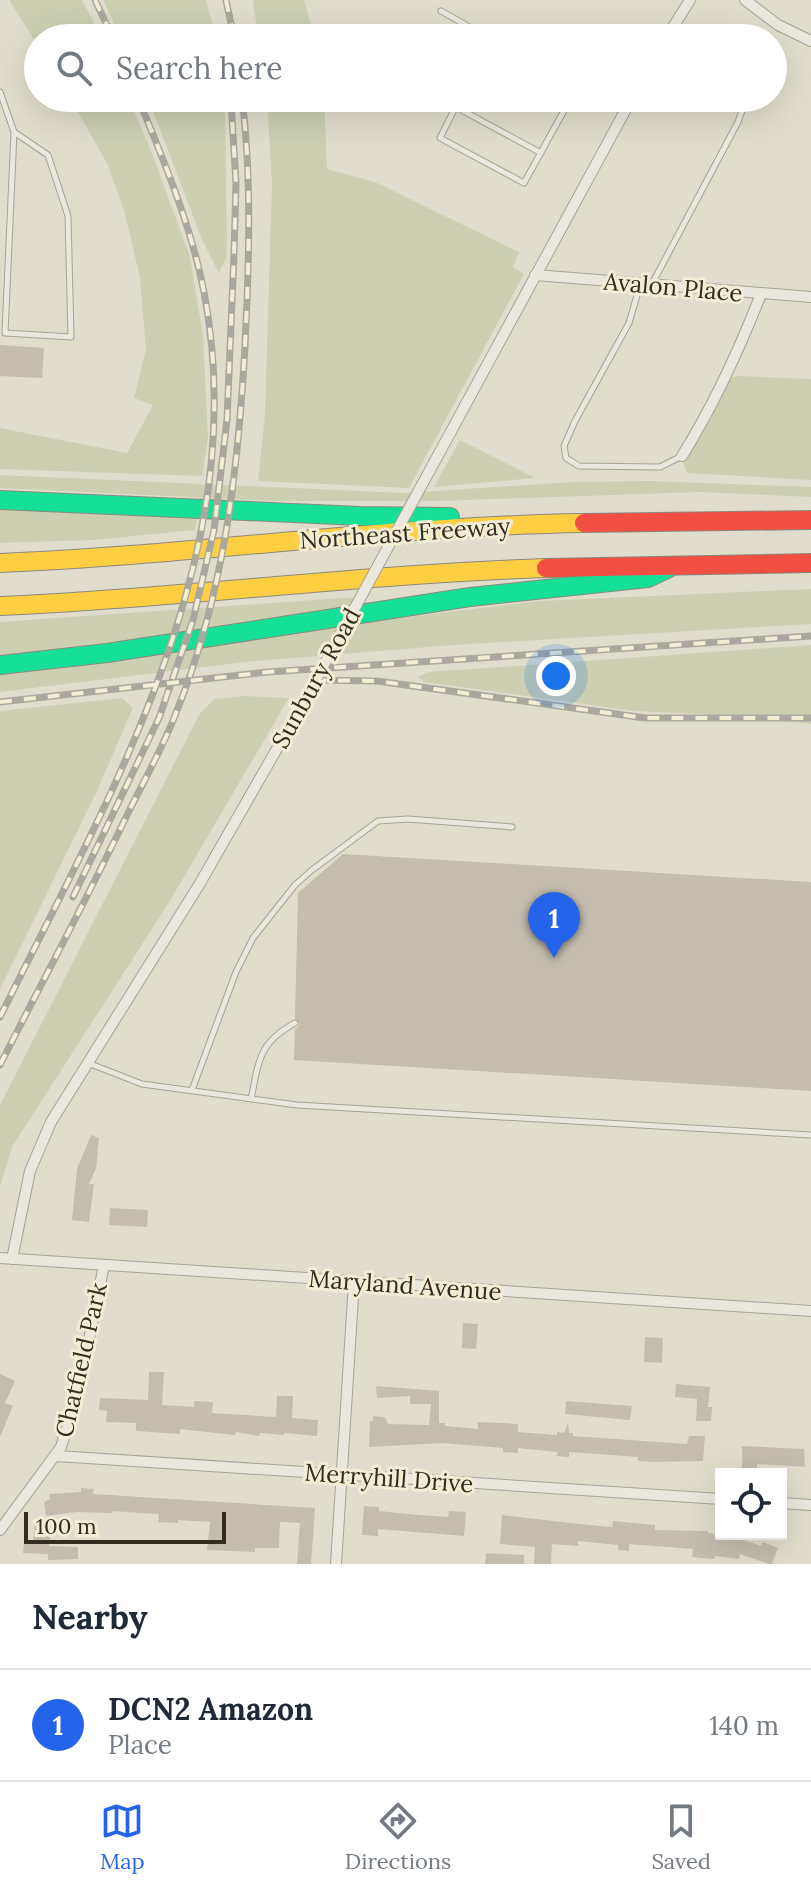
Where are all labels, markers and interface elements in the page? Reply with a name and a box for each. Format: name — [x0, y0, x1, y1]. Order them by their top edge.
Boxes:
search box — [24, 24, 787, 112]
icon: search — [52, 46, 96, 90]
text: Search here — [116, 49, 283, 87]
street label: Avalon Place — [601, 265, 744, 309]
street label: Northeast Freeway — [299, 510, 512, 556]
street label: Sunbury Road — [265, 602, 367, 754]
your location — [536, 656, 576, 696]
pin: 1 — [528, 892, 580, 958]
street label: Maryland Avenue — [307, 1263, 503, 1307]
street label: Chatfield Park — [48, 1280, 114, 1440]
street label: Merryhill Drive — [304, 1457, 474, 1499]
map controls — [715, 1468, 787, 1540]
button: locate — [715, 1468, 787, 1540]
scale bar — [24, 1508, 226, 1544]
text: 100 m — [36, 1512, 97, 1540]
text: Nearby — [32, 1595, 148, 1638]
text: DCN2 Amazon — [108, 1690, 313, 1728]
text: 1 — [53, 1709, 63, 1742]
text: 140 m — [709, 1709, 779, 1742]
text: Place — [108, 1728, 172, 1761]
tab: Map — [100, 1799, 145, 1875]
tab: Directions — [345, 1799, 451, 1875]
tab: Saved — [651, 1799, 711, 1875]

